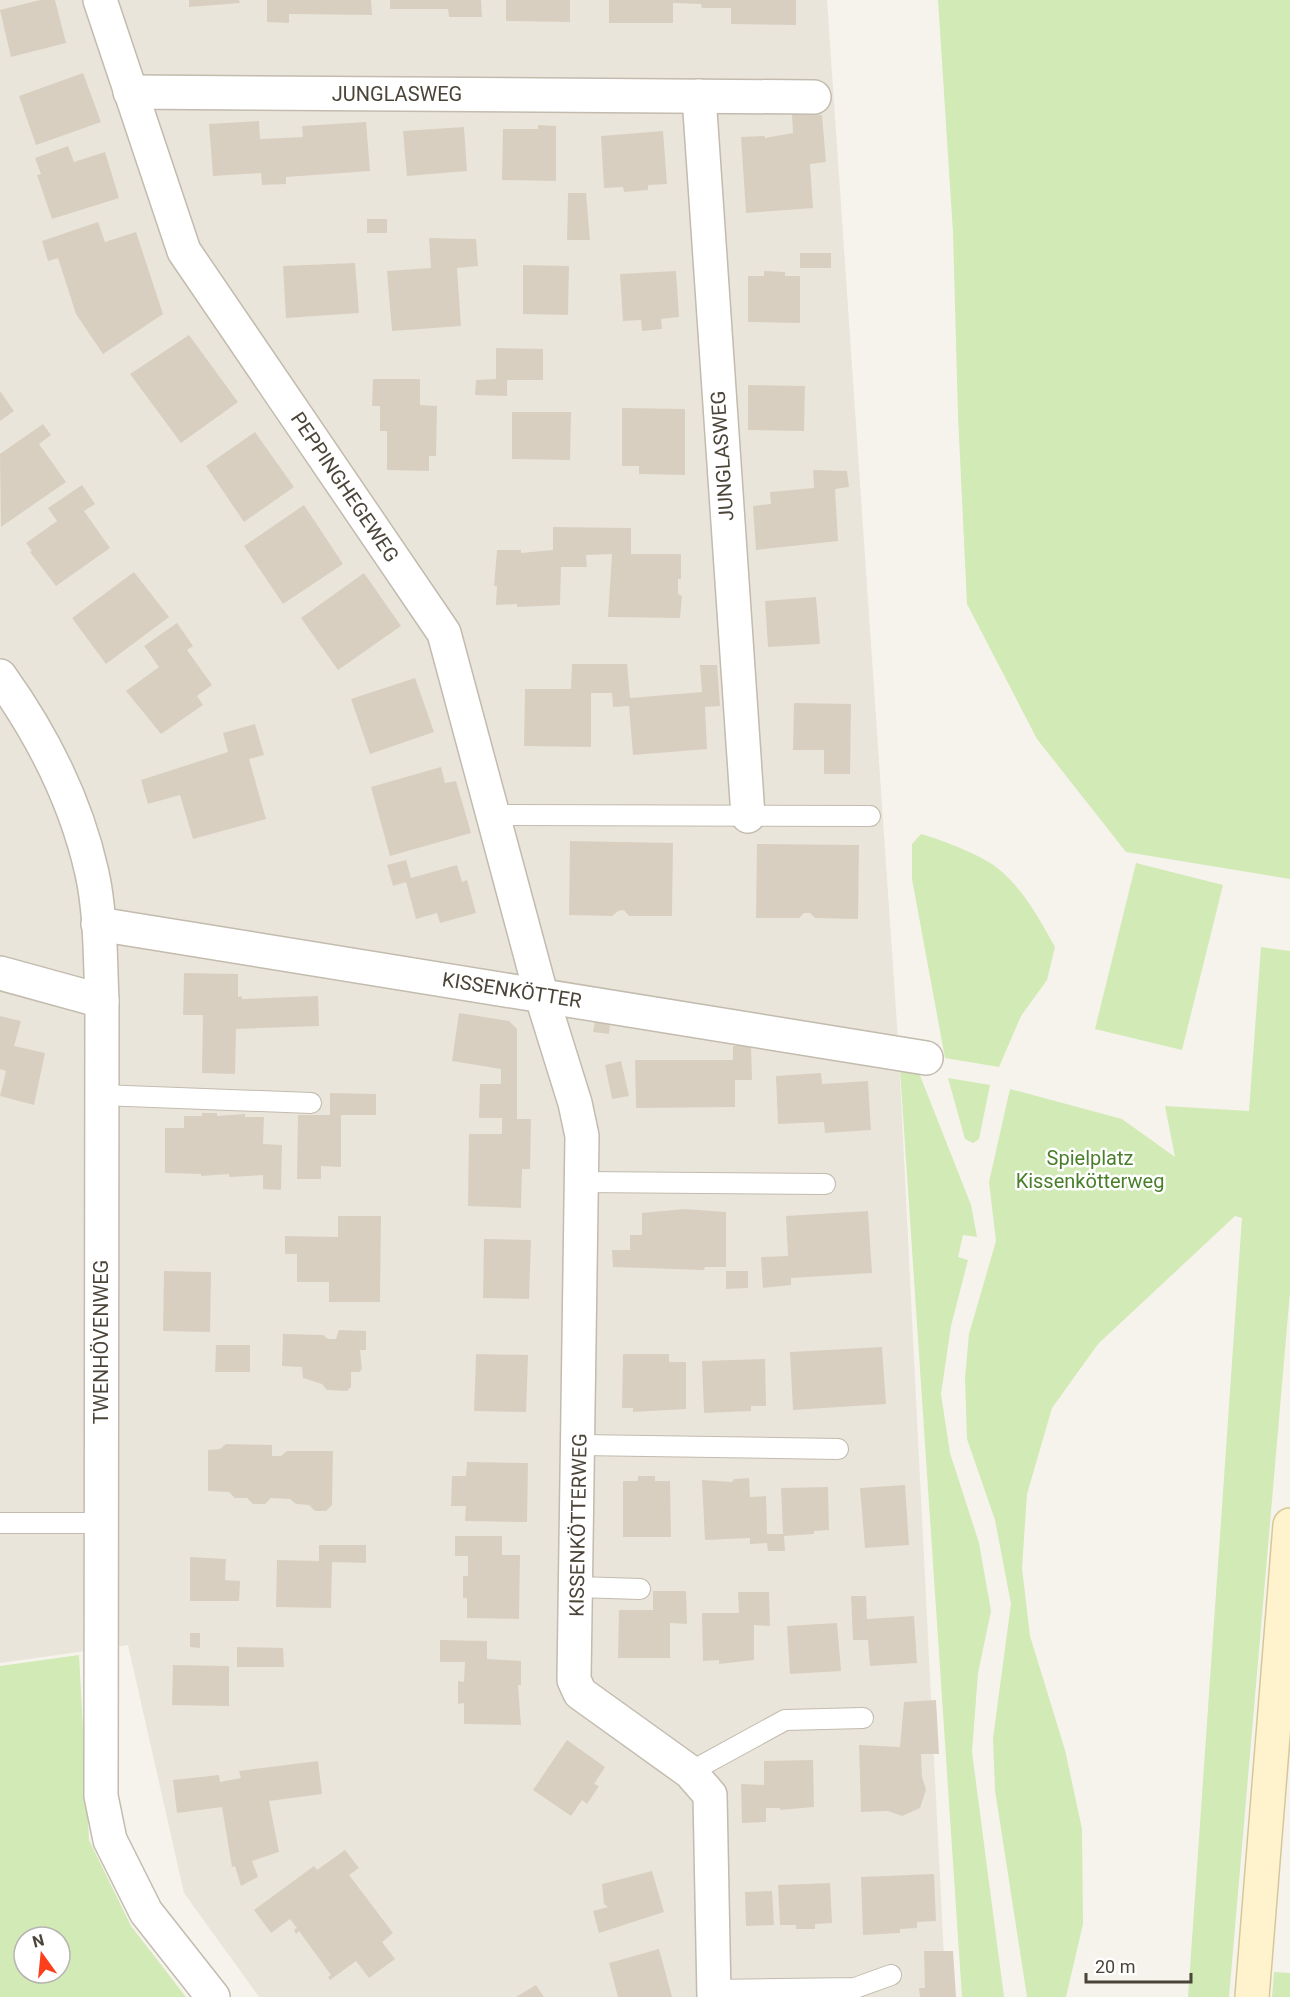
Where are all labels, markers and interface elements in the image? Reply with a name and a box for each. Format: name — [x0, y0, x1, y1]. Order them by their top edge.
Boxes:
street label: JUNGLASWEG — [332, 82, 462, 106]
street label: JUNGLASWEG — [705, 390, 739, 522]
street label: PEPPINGHEGEWEG — [286, 407, 404, 567]
street label: KISSENKÖTTER — [441, 967, 583, 1013]
park label: Spielplatz Kissenkötterweg — [1016, 1146, 1164, 1193]
street label: TWENHÖVENWEG — [89, 1260, 113, 1424]
street label: KISSENKÖTTERWEG — [564, 1433, 592, 1617]
north arrow — [12, 1925, 72, 1985]
text: N — [30, 1930, 46, 1952]
scale bar — [1086, 1946, 1191, 1984]
text: 20 m — [1095, 1956, 1135, 1977]

